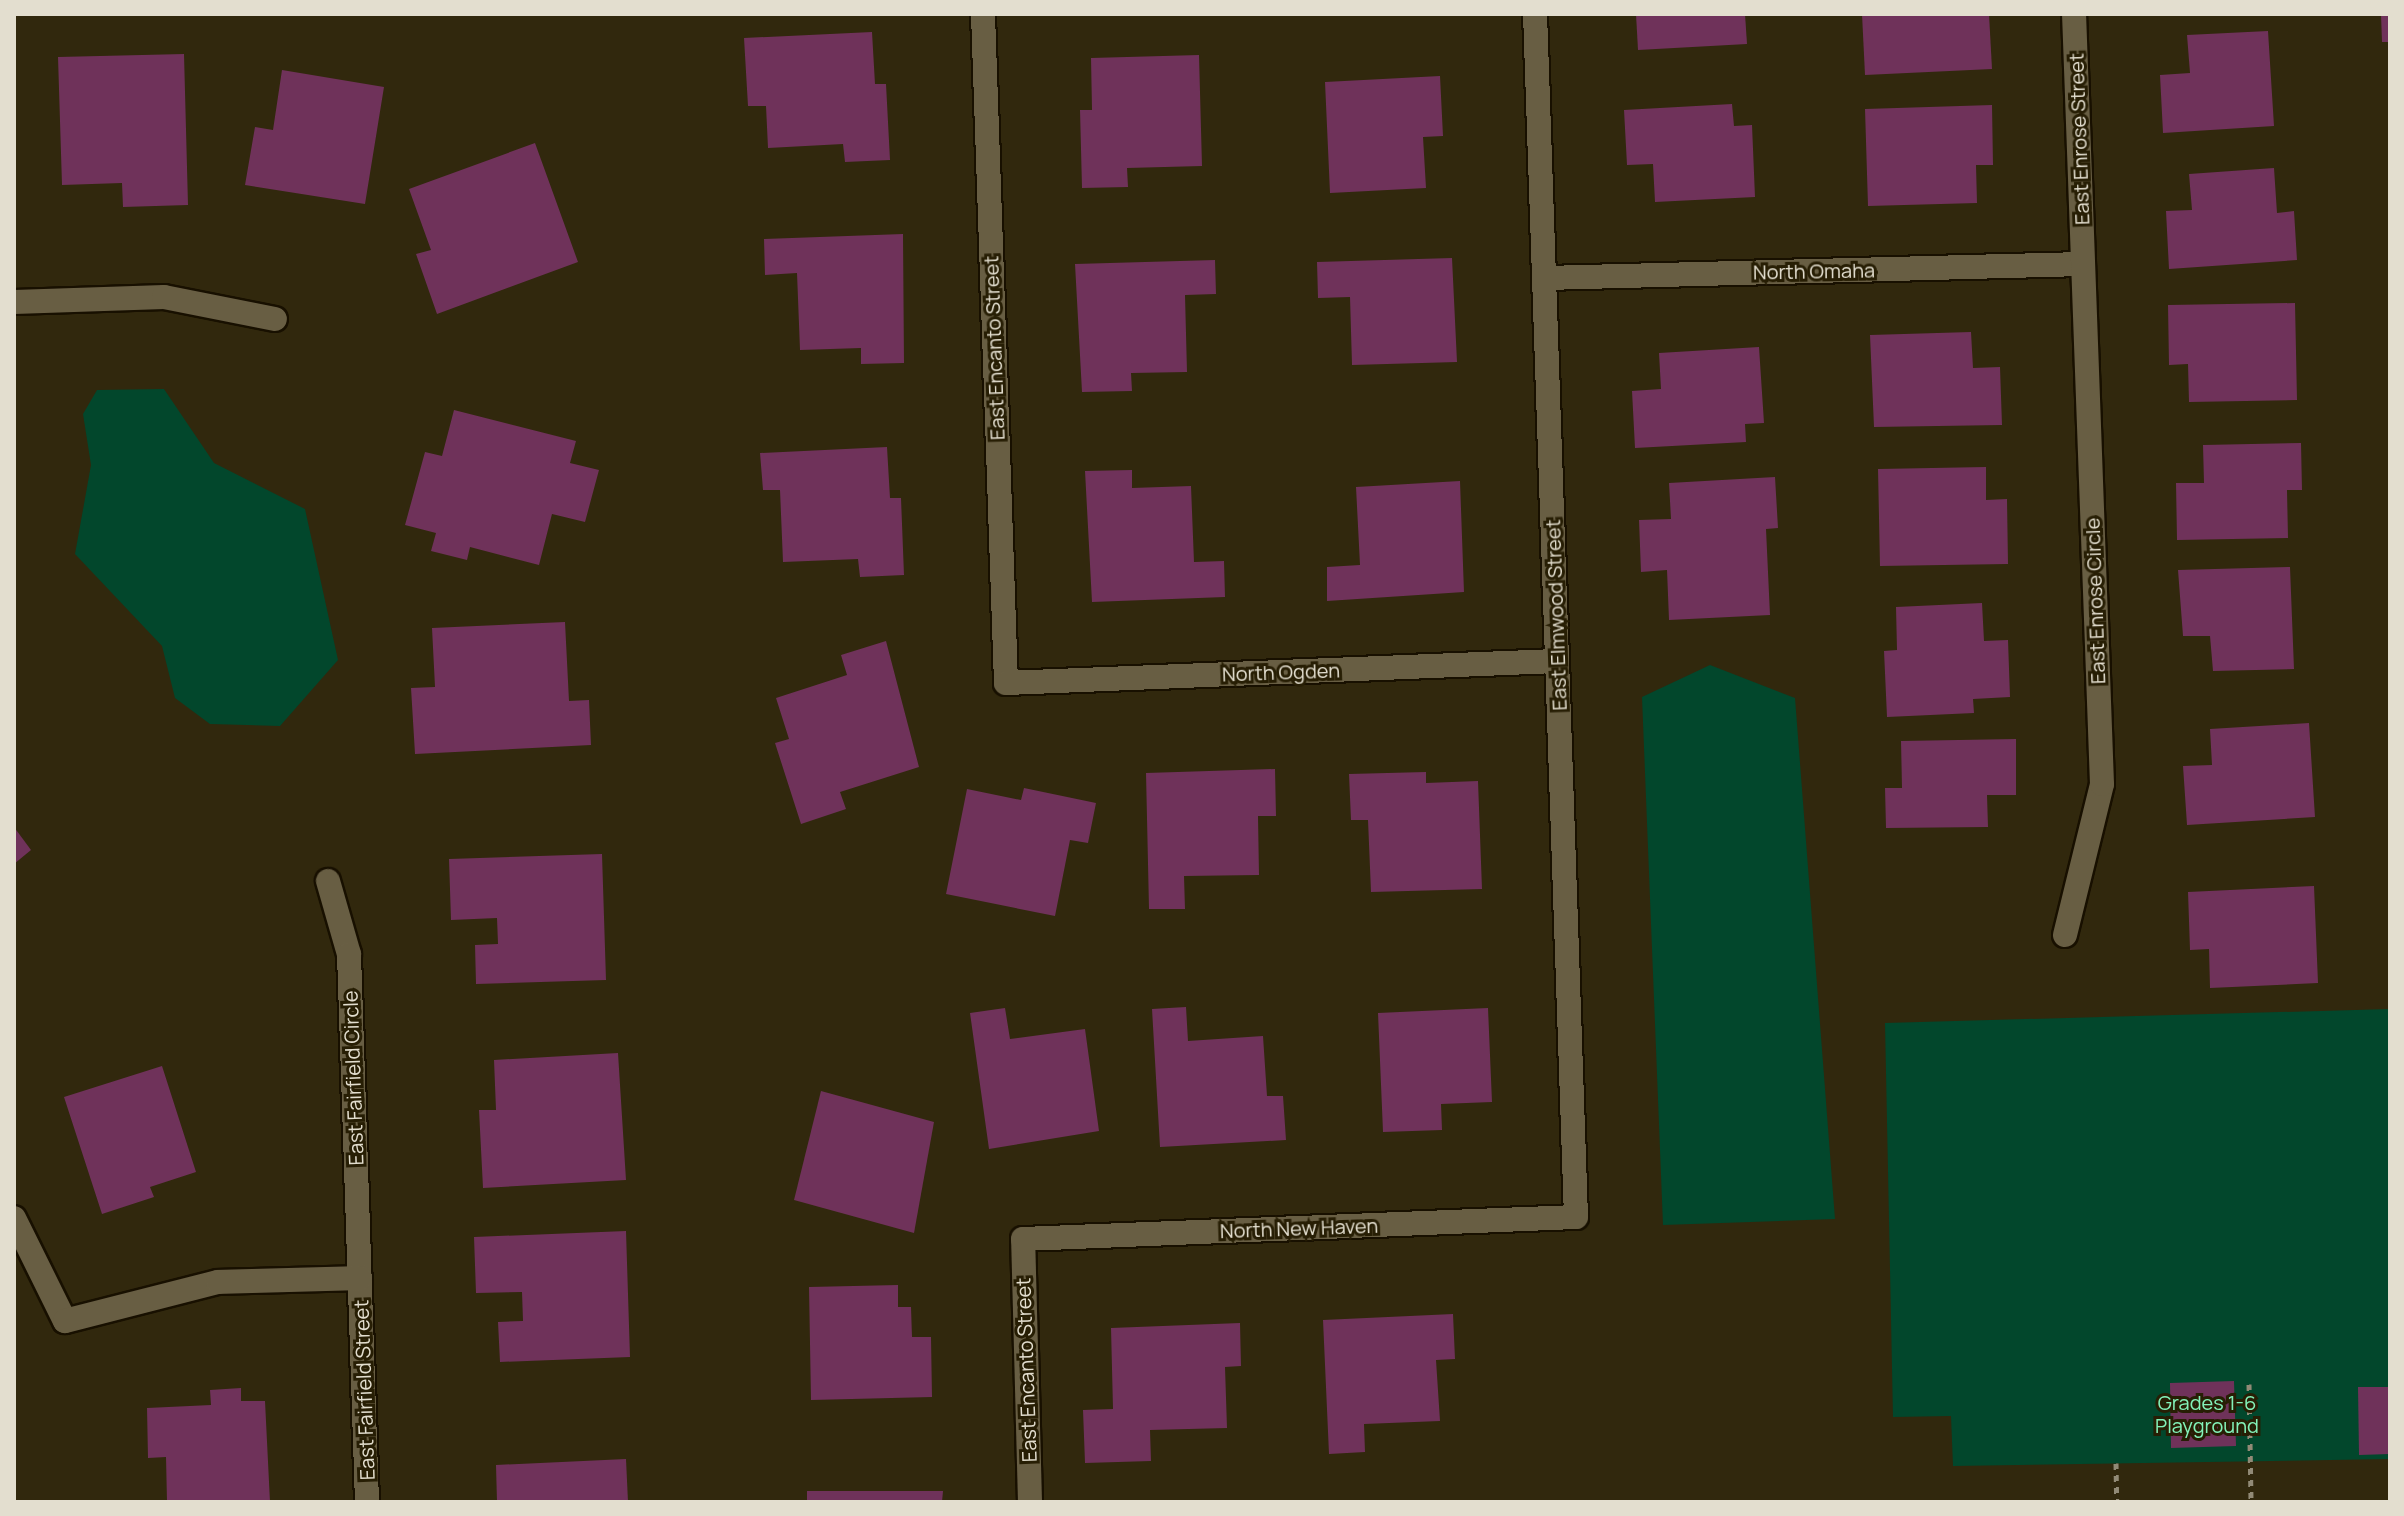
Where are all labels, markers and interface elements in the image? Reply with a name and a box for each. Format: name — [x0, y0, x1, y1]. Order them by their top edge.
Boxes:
street label: East Enrose Street — [2064, 53, 2094, 225]
street label: East Encanto Street — [979, 255, 1009, 441]
street label: North Omaha — [1753, 258, 1875, 284]
street label: East Enrose Circle — [2080, 517, 2110, 685]
street label: East Elmwood Street — [1541, 519, 1571, 711]
street label: North Ogden — [1222, 658, 1340, 686]
street label: East Fairfield Circle — [338, 990, 368, 1166]
street label: North New Haven — [1219, 1213, 1379, 1243]
street label: East Encanto Street — [1011, 1277, 1041, 1463]
street label: East Fairfield Street — [349, 1299, 379, 1481]
park label: Grades 1-6 Playground — [2155, 1391, 2259, 1438]

